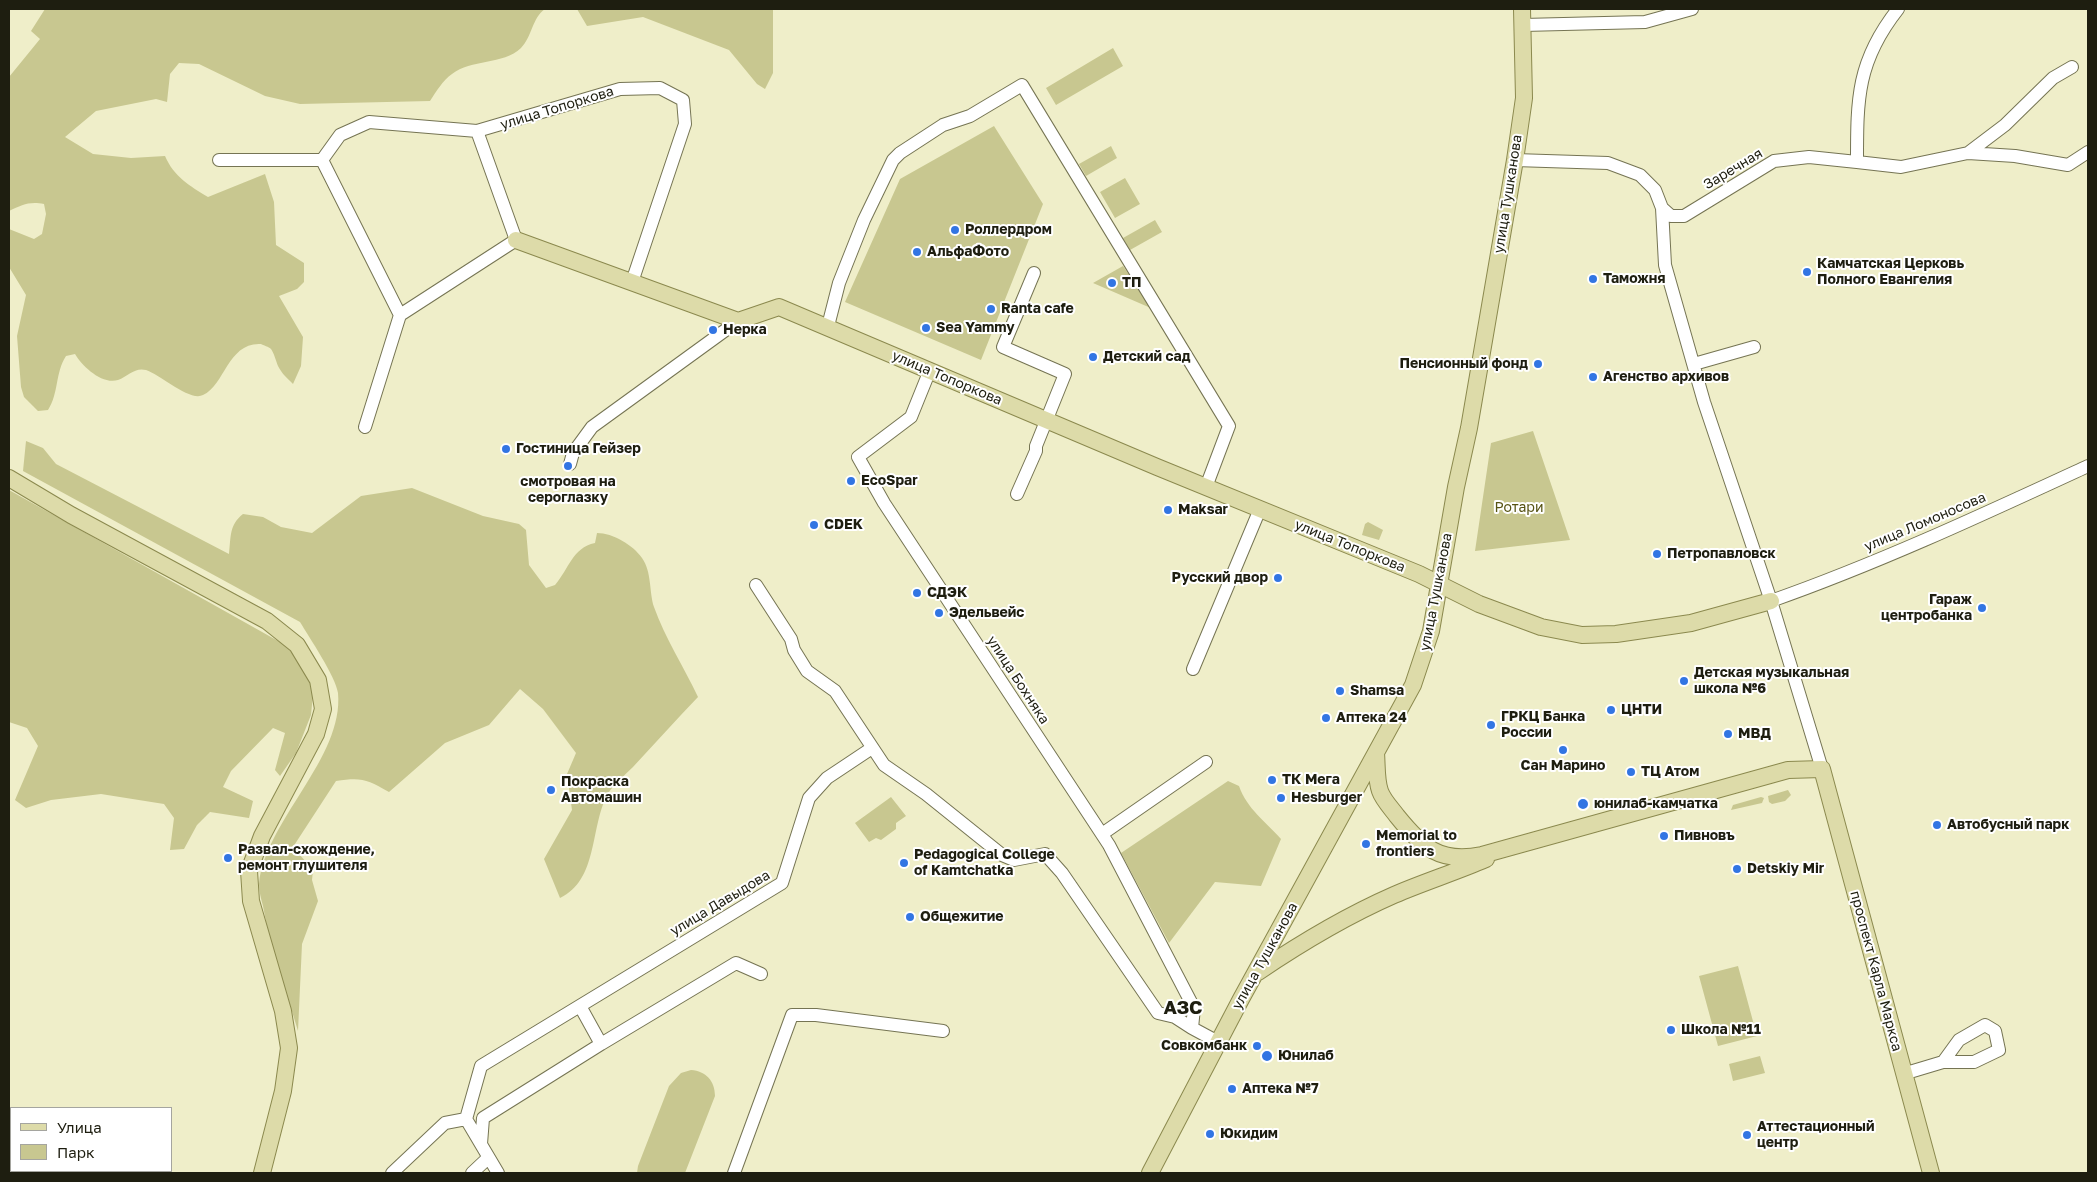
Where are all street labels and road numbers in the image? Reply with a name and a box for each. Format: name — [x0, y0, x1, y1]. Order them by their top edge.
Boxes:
street label: улица Топоркова — [498, 83, 616, 133]
street label: улица Тушканова — [1490, 134, 1526, 254]
street label: Заречная — [1700, 145, 1766, 193]
street label: улица Топоркова — [890, 347, 1004, 409]
street label: улица Ломоносова — [1862, 489, 1988, 555]
street label: улица Топоркова — [1292, 516, 1408, 576]
street label: улица Тушканова — [1416, 532, 1456, 652]
street label: улица Бохняка — [983, 633, 1053, 727]
street label: улица Давыдова — [667, 867, 773, 939]
street label: проспект Карла Маркса — [1846, 889, 1906, 1053]
street label: улица Тушканова — [1229, 900, 1301, 1012]

